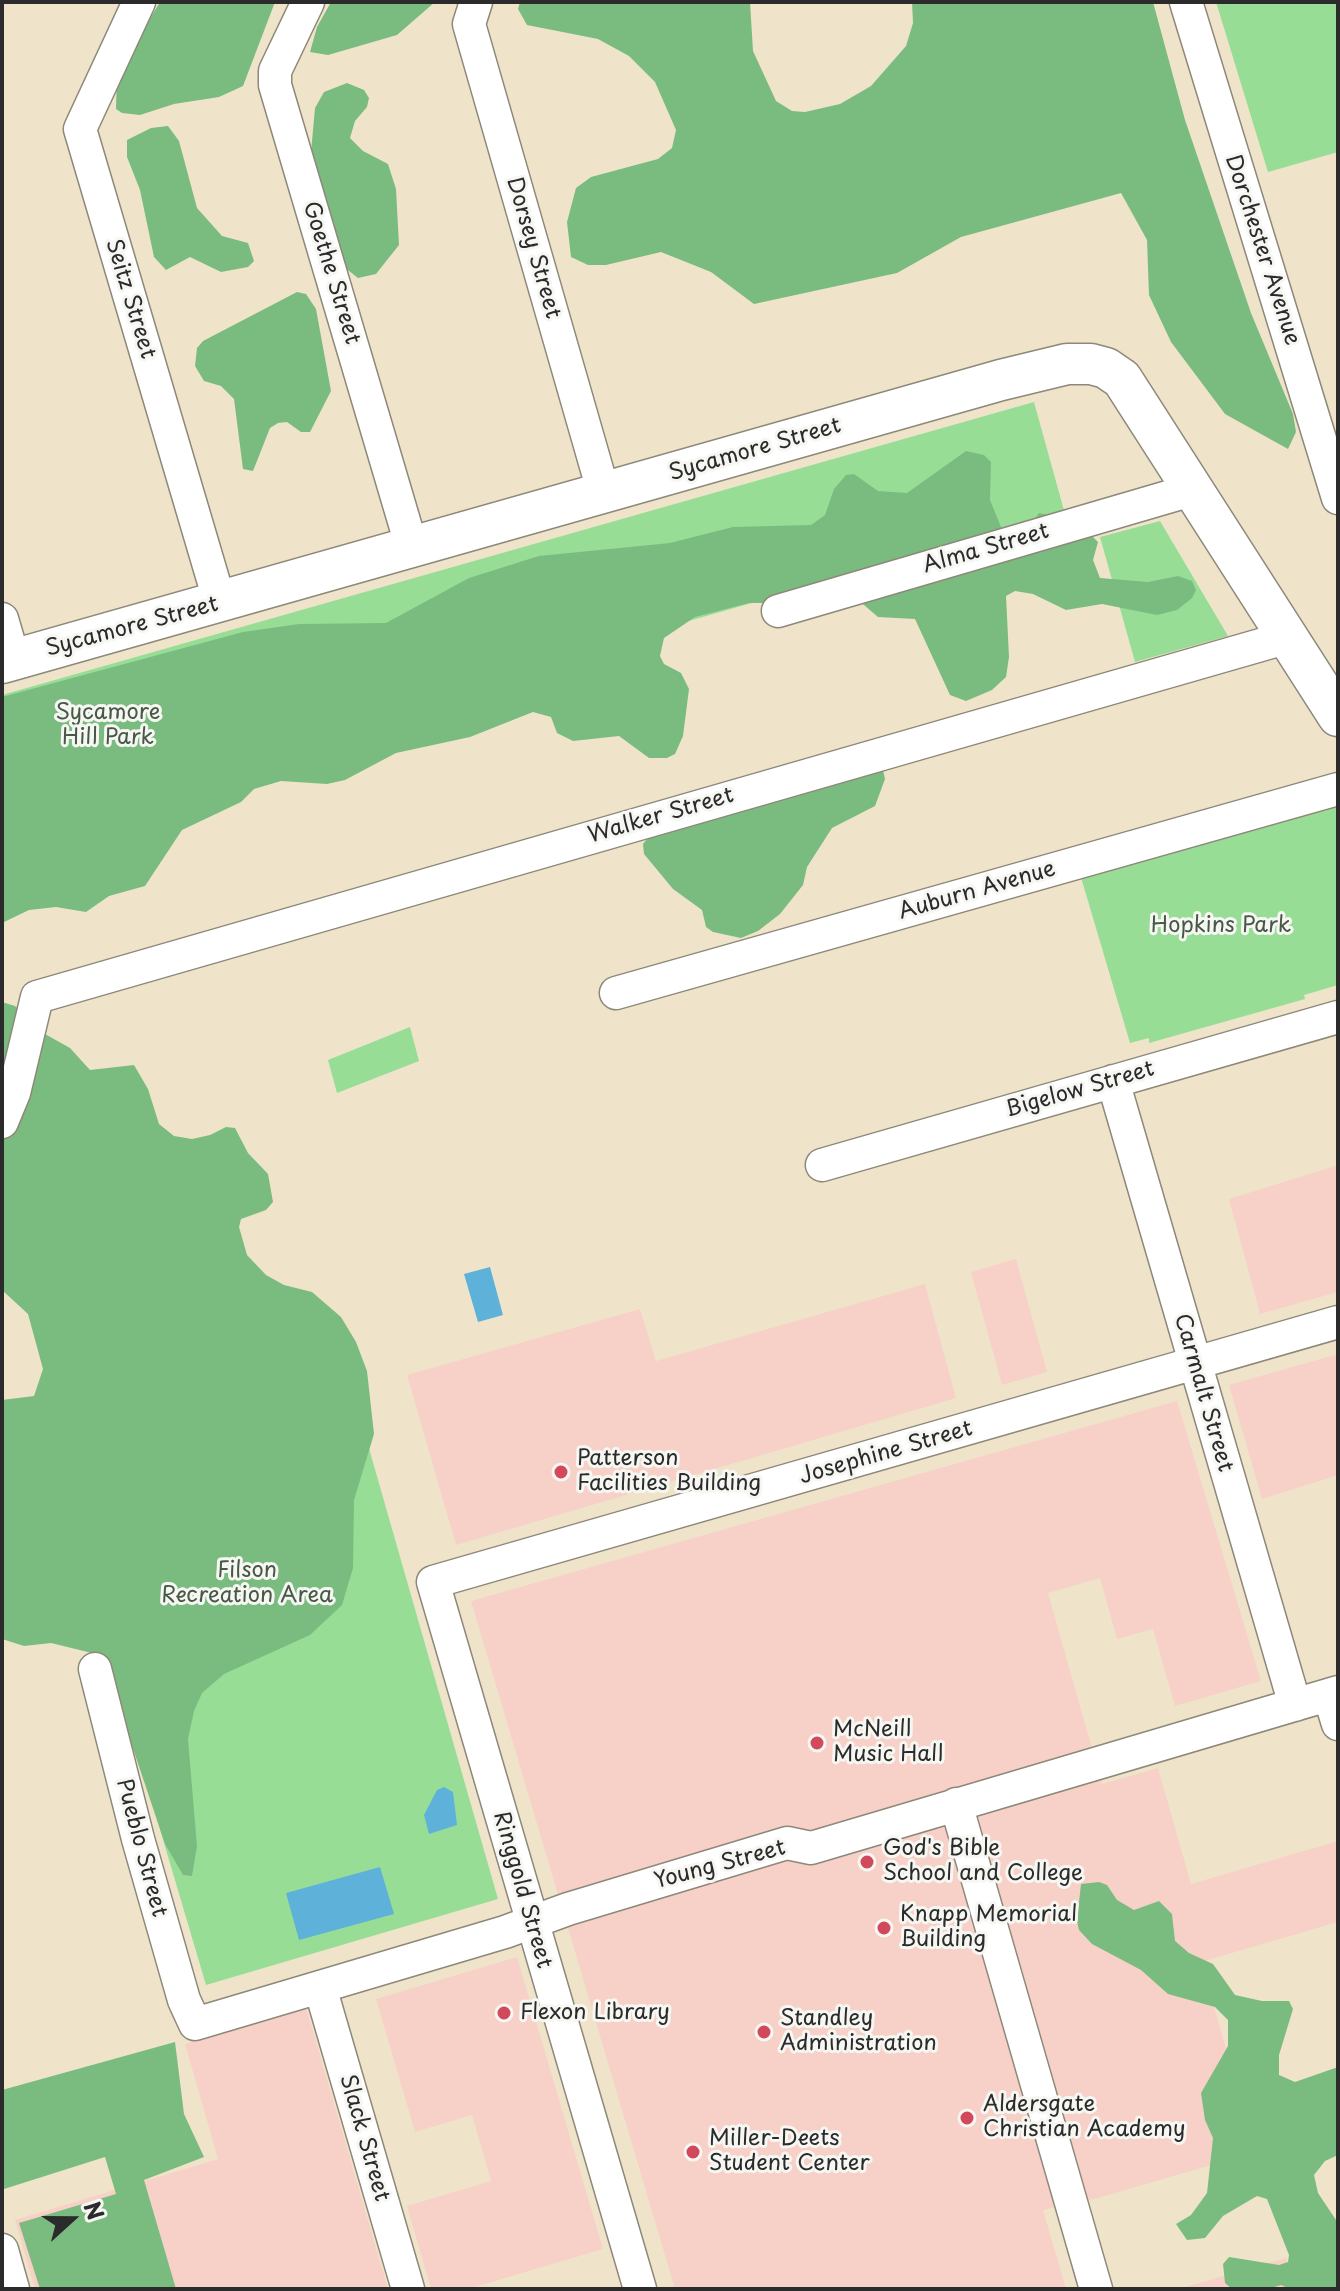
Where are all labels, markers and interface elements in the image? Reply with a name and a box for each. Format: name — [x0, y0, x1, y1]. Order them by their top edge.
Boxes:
street label: Dorchester Avenue — [1219, 151, 1305, 349]
street label: Dorsey Street — [500, 174, 566, 322]
street label: Goethe Street — [297, 198, 365, 348]
street label: Seitz Street — [99, 236, 161, 362]
street label: Sycamore Street — [666, 413, 844, 487]
street label: Alma Street — [920, 518, 1052, 580]
street label: Sycamore Street — [43, 591, 221, 663]
park label: Sycamore Hill Park — [56, 700, 160, 752]
street label: Walker Street — [585, 783, 737, 849]
street label: Auburn Avenue — [896, 856, 1058, 926]
park label: Hopkins Park — [1151, 913, 1291, 939]
street label: Bigelow Street — [1003, 1056, 1157, 1124]
street label: Carmalt Street — [1168, 1311, 1238, 1475]
street label: Josephine Street — [797, 1416, 975, 1490]
place label: Patterson Facilities Building — [577, 1446, 761, 1498]
marker: Patterson Facilities Building — [552, 1463, 570, 1481]
park label: Filson Recreation Area — [161, 1558, 333, 1610]
place label: McNeill Music Hall — [833, 1717, 943, 1768]
marker: McNeill Music Hall — [808, 1734, 826, 1752]
street label: Pueblo Street — [110, 1776, 172, 1920]
street label: Ringgold Street — [487, 1808, 557, 1972]
street label: Young Street — [652, 1835, 788, 1895]
place label: God's Bible School and College — [883, 1836, 1083, 1888]
marker: God's Bible School and College — [858, 1853, 876, 1871]
place label: Knapp Memorial Building — [900, 1902, 1077, 1954]
marker: Knapp Memorial Building — [875, 1919, 893, 1937]
place label: Flexon Library — [520, 2000, 670, 2026]
marker: Flexon Library — [495, 2004, 513, 2022]
place label: Standley Administration — [780, 2006, 937, 2058]
marker: Standley Administration — [755, 2023, 773, 2041]
street label: Slack Street — [333, 2071, 395, 2205]
place label: Aldersgate Christian Academy — [983, 2092, 1186, 2144]
marker: Aldersgate Christian Academy — [958, 2109, 976, 2127]
place label: Miller-Deets Student Center — [709, 2126, 870, 2178]
marker: Miller-Deets Student Center — [684, 2143, 702, 2161]
north arrow — [32, 2179, 112, 2259]
text: N — [76, 2196, 113, 2224]

